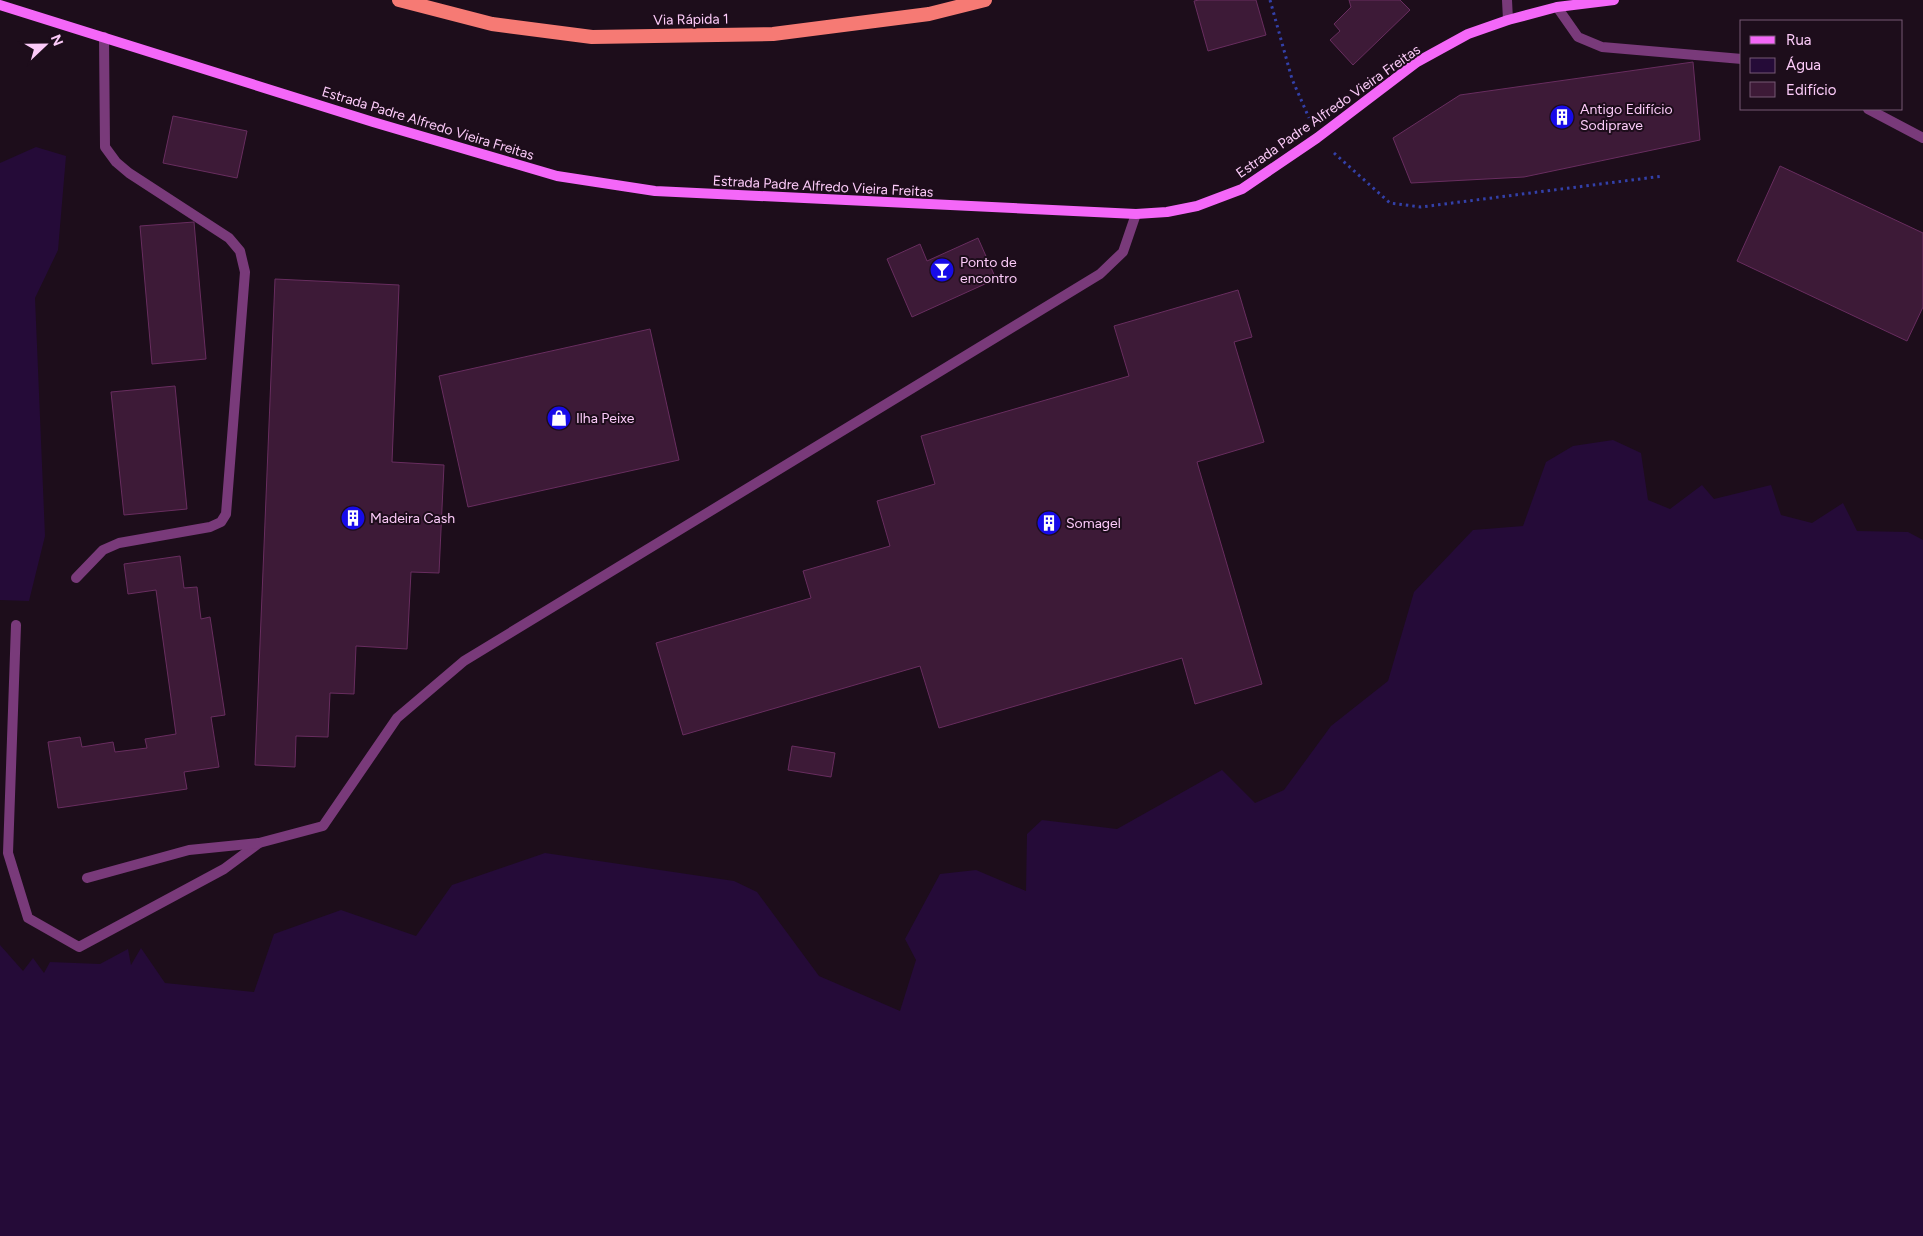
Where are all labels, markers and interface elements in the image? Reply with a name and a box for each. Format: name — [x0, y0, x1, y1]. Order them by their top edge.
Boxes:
street label: Via Rápida 1 — [653, 10, 729, 29]
north arrow — [20, 20, 70, 70]
legend — [1740, 20, 1903, 110]
text: Rua — [1786, 31, 1811, 49]
text: N — [47, 32, 66, 49]
street label: Estrada Padre Alfredo Vieira Freitas — [1233, 41, 1424, 182]
text: Água — [1786, 56, 1821, 74]
text: Edifício — [1786, 81, 1837, 99]
street label: Estrada Padre Alfredo Vieira Freitas — [320, 83, 536, 164]
place label: Antigo Edifício Sodiprave — [1580, 101, 1673, 134]
building icon: Antigo Edifício Sodiprave — [1549, 104, 1575, 130]
street label: Estrada Padre Alfredo Vieira Freitas — [712, 172, 934, 201]
place label: Ponto de encontro — [960, 254, 1017, 287]
bar icon: Ponto de encontro — [929, 257, 955, 283]
shop icon: Ilha Peixe — [546, 405, 572, 431]
place label: Ilha Peixe — [576, 410, 635, 427]
building icon: Madeira Cash — [340, 505, 366, 531]
place label: Madeira Cash — [370, 510, 455, 527]
building icon: Somagel — [1036, 510, 1062, 536]
place label: Somagel — [1066, 515, 1121, 532]

